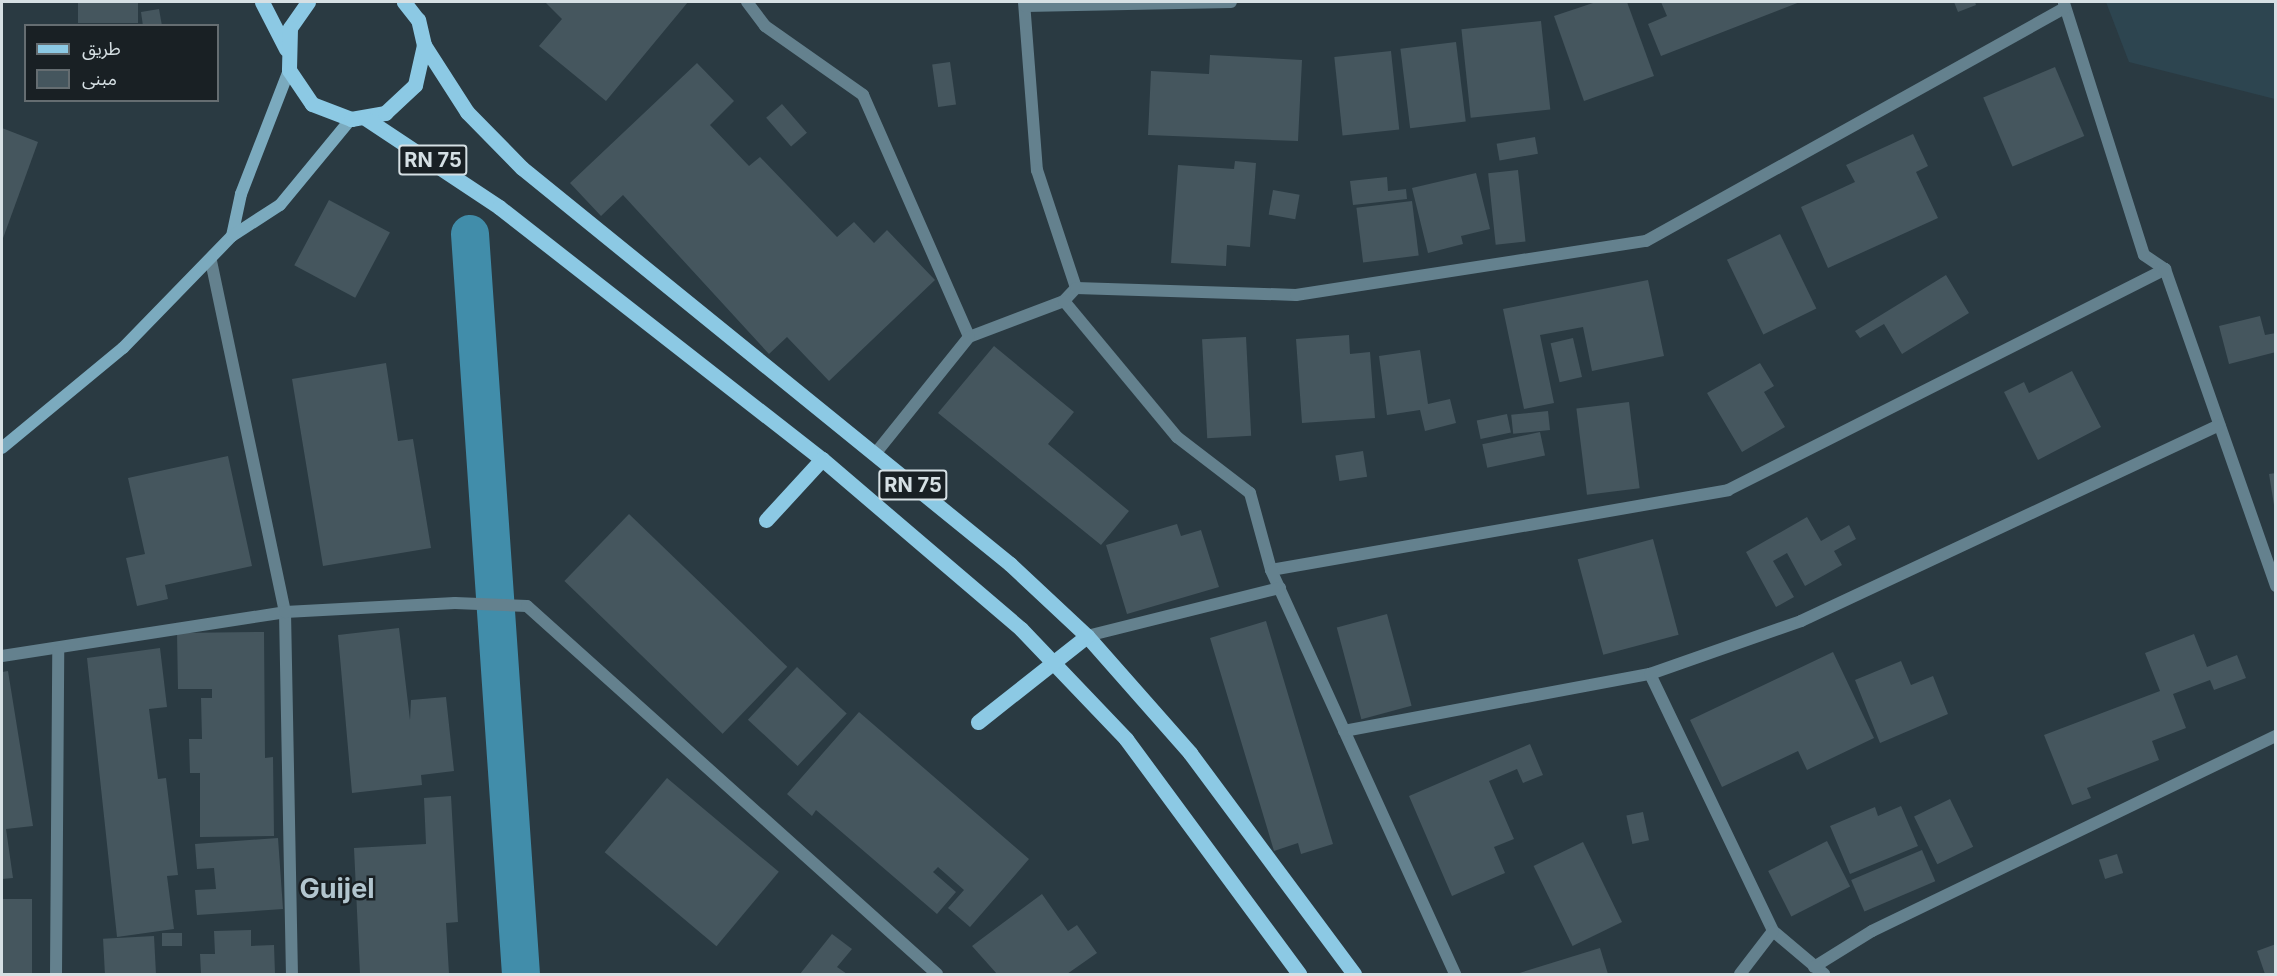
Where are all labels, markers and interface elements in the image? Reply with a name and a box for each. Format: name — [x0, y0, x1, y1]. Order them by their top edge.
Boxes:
legend — [24, 24, 219, 102]
text: طريق — [82, 38, 121, 59]
text: مبنى — [82, 68, 117, 89]
road number: RN 75 — [397, 143, 469, 177]
road number: RN 75 — [877, 468, 949, 502]
district label: Guijel — [299, 873, 375, 905]

